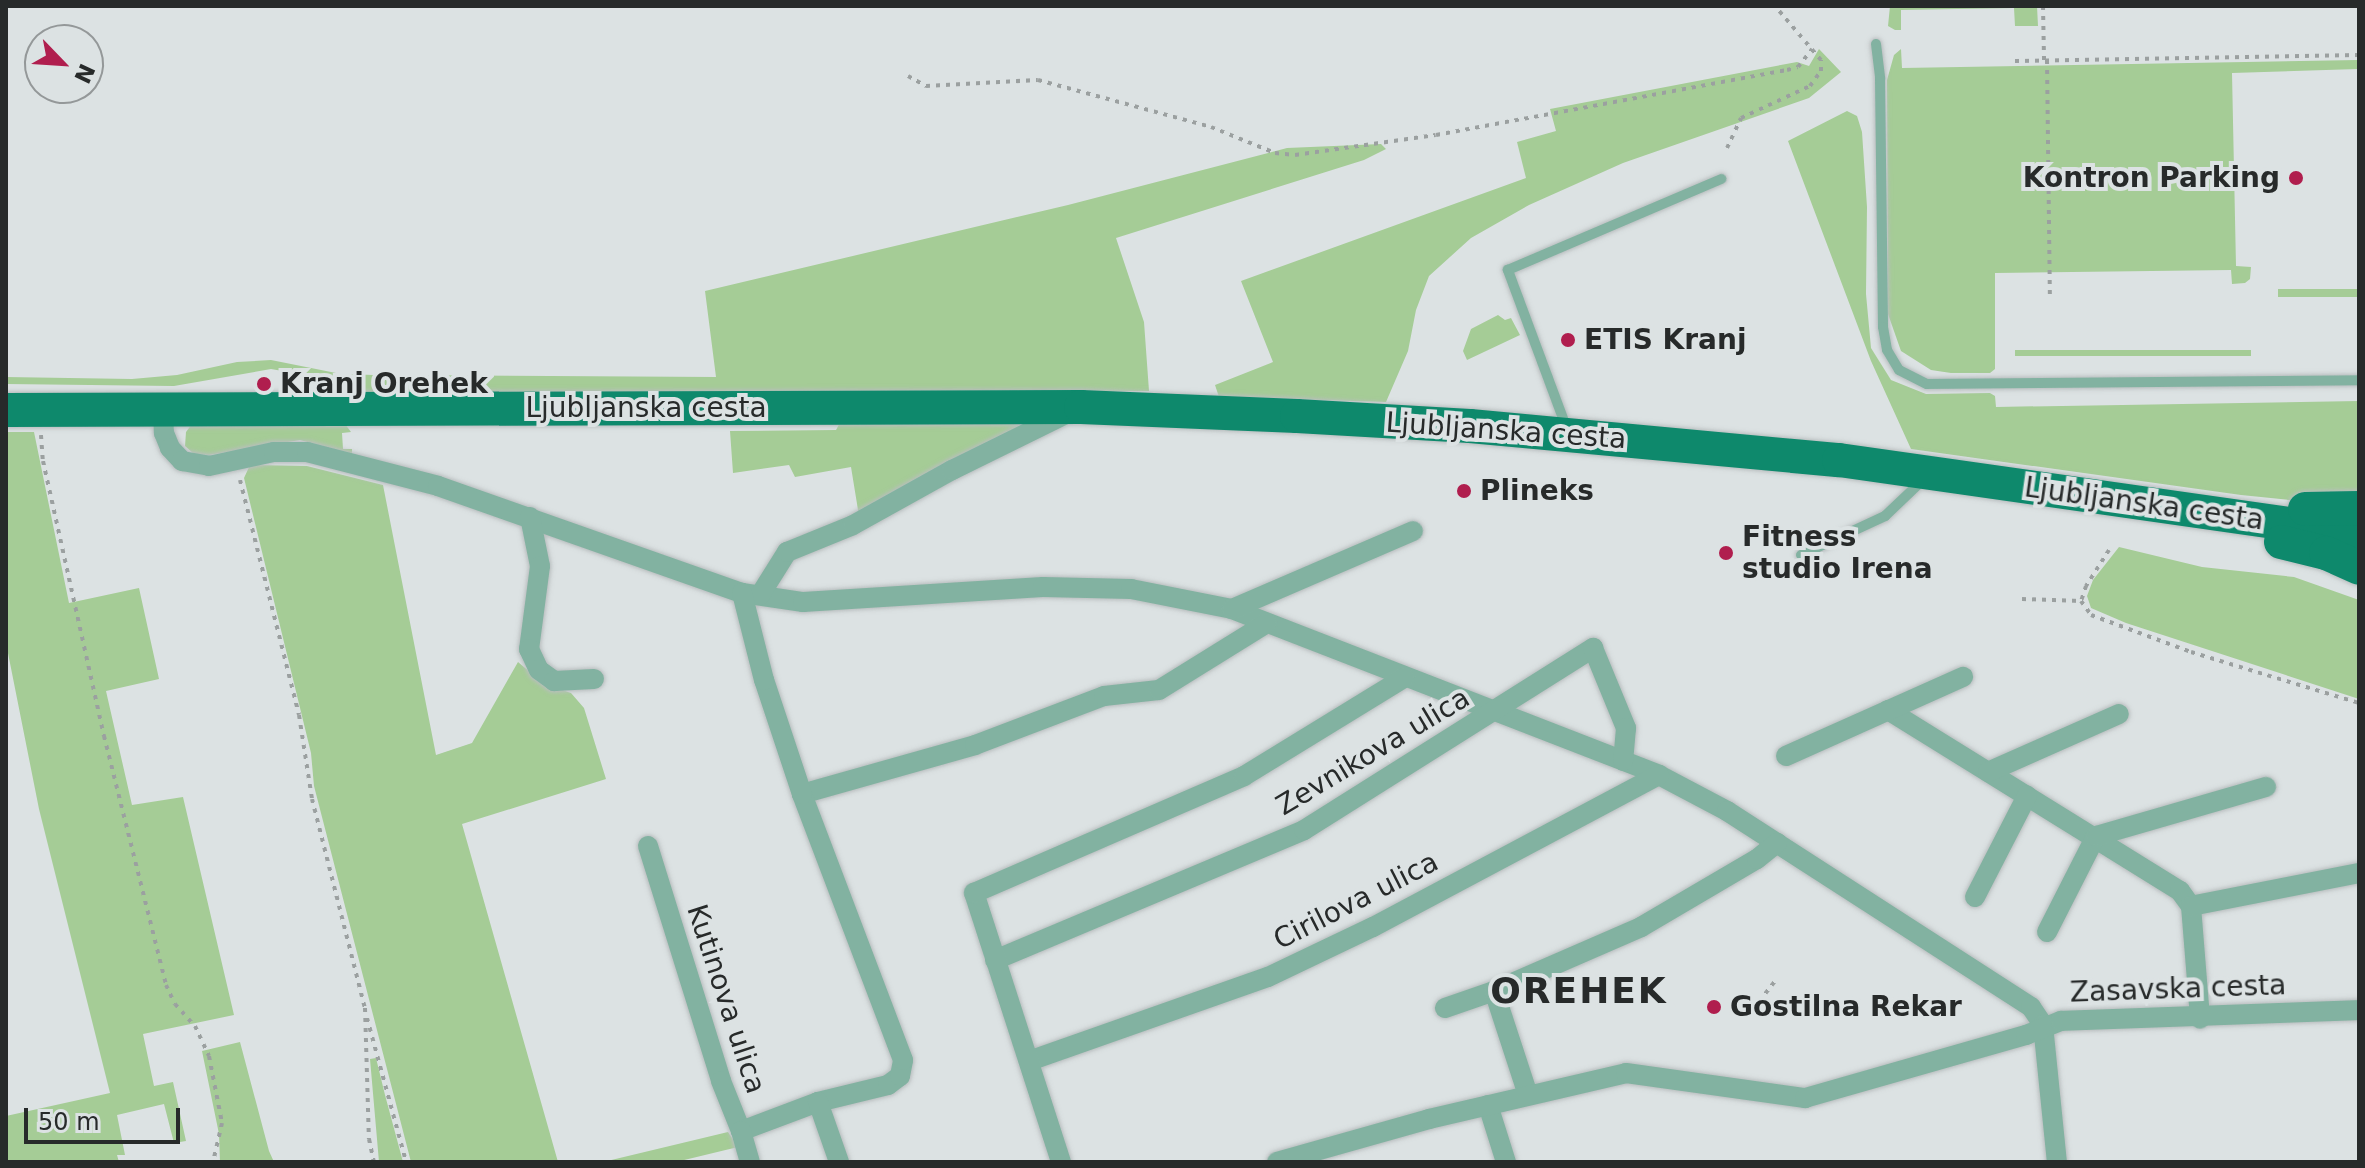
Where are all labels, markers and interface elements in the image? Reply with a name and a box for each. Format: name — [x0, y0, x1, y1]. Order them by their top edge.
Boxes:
north arrow — [24, 24, 104, 104]
text: N — [69, 60, 100, 87]
place label: Kontron Parking — [2023, 161, 2280, 195]
marker: Kontron Parking — [2287, 169, 2305, 187]
place label: ETIS Kranj — [1584, 323, 1746, 357]
marker: ETIS Kranj — [1559, 331, 1577, 349]
place label: Kranj Orehek — [280, 367, 488, 401]
marker: Kranj Orehek — [255, 375, 273, 393]
street label: Ljubljanska cesta — [525, 391, 767, 425]
street label: Ljubljanska cesta — [1385, 406, 1627, 456]
street label: Ljubljanska cesta — [2022, 471, 2266, 537]
place label: Plineks — [1480, 474, 1594, 508]
marker: Plineks — [1455, 482, 1473, 500]
place label: Fitness studio Irena — [1742, 520, 1933, 586]
marker: Fitness studio Irena — [1717, 544, 1735, 562]
street label: Zevnikova ulica — [1270, 681, 1476, 823]
street label: Cirilova ulica — [1268, 845, 1444, 957]
street label: Kutinova ulica — [680, 900, 772, 1098]
street label: Zasavska cesta — [2069, 968, 2287, 1010]
district label: OREHEK — [1490, 969, 1668, 1013]
place label: Gostilna Rekar — [1730, 990, 1962, 1024]
marker: Gostilna Rekar — [1705, 998, 1723, 1016]
scale bar — [28, 1092, 184, 1142]
text: 50 m — [38, 1108, 100, 1136]

